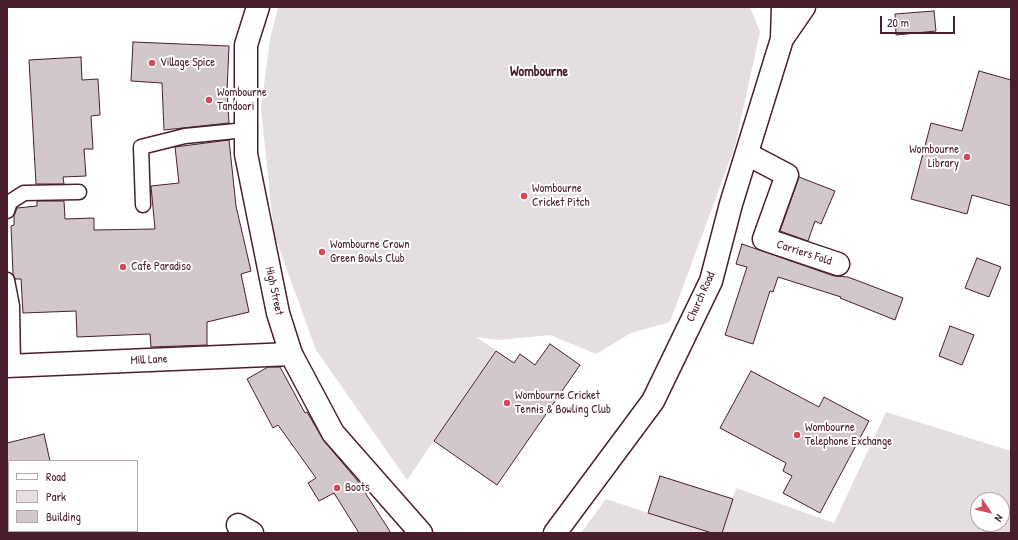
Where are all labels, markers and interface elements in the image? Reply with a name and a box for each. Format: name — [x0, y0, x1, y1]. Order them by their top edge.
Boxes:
scale bar — [882, 8, 957, 34]
text: 20 m — [887, 14, 909, 31]
place label: Village Spice — [160, 56, 215, 70]
marker: Village Spice — [147, 58, 157, 68]
district label: Wombourne — [510, 64, 568, 80]
place label: Wombourne Tandoori — [217, 86, 267, 114]
marker: Wombourne Tandoori — [204, 95, 214, 105]
place label: Wombourne Library — [909, 143, 959, 171]
marker: Wombourne Library — [962, 152, 972, 162]
place label: Wombourne Cricket Pitch — [532, 182, 589, 210]
marker: Wombourne Cricket Pitch — [519, 191, 529, 201]
street label: Carriers Fold — [775, 237, 833, 269]
place label: Wombourne Crown Green Bowls Club — [330, 238, 410, 266]
marker: Wombourne Crown Green Bowls Club — [317, 247, 327, 257]
place label: Cafe Paradiso — [131, 260, 191, 274]
marker: Cafe Paradiso — [118, 262, 128, 272]
street label: High Street — [262, 265, 286, 317]
street label: Church Road — [684, 270, 718, 324]
street label: Mill Lane — [130, 352, 168, 368]
place label: Wombourne Cricket Tennis & Bowling Club — [515, 389, 611, 417]
marker: Wombourne Cricket Tennis & Bowling Club — [502, 398, 512, 408]
place label: Wombourne Telephone Exchange — [805, 421, 892, 449]
marker: Wombourne Telephone Exchange — [792, 430, 802, 440]
legend — [8, 460, 138, 532]
text: Road — [46, 468, 66, 485]
place label: Boots — [345, 481, 370, 495]
marker: Boots — [332, 483, 342, 493]
text: Park — [46, 488, 66, 505]
north arrow — [970, 492, 1010, 532]
text: Building — [46, 508, 81, 525]
text: N — [992, 512, 1006, 525]

